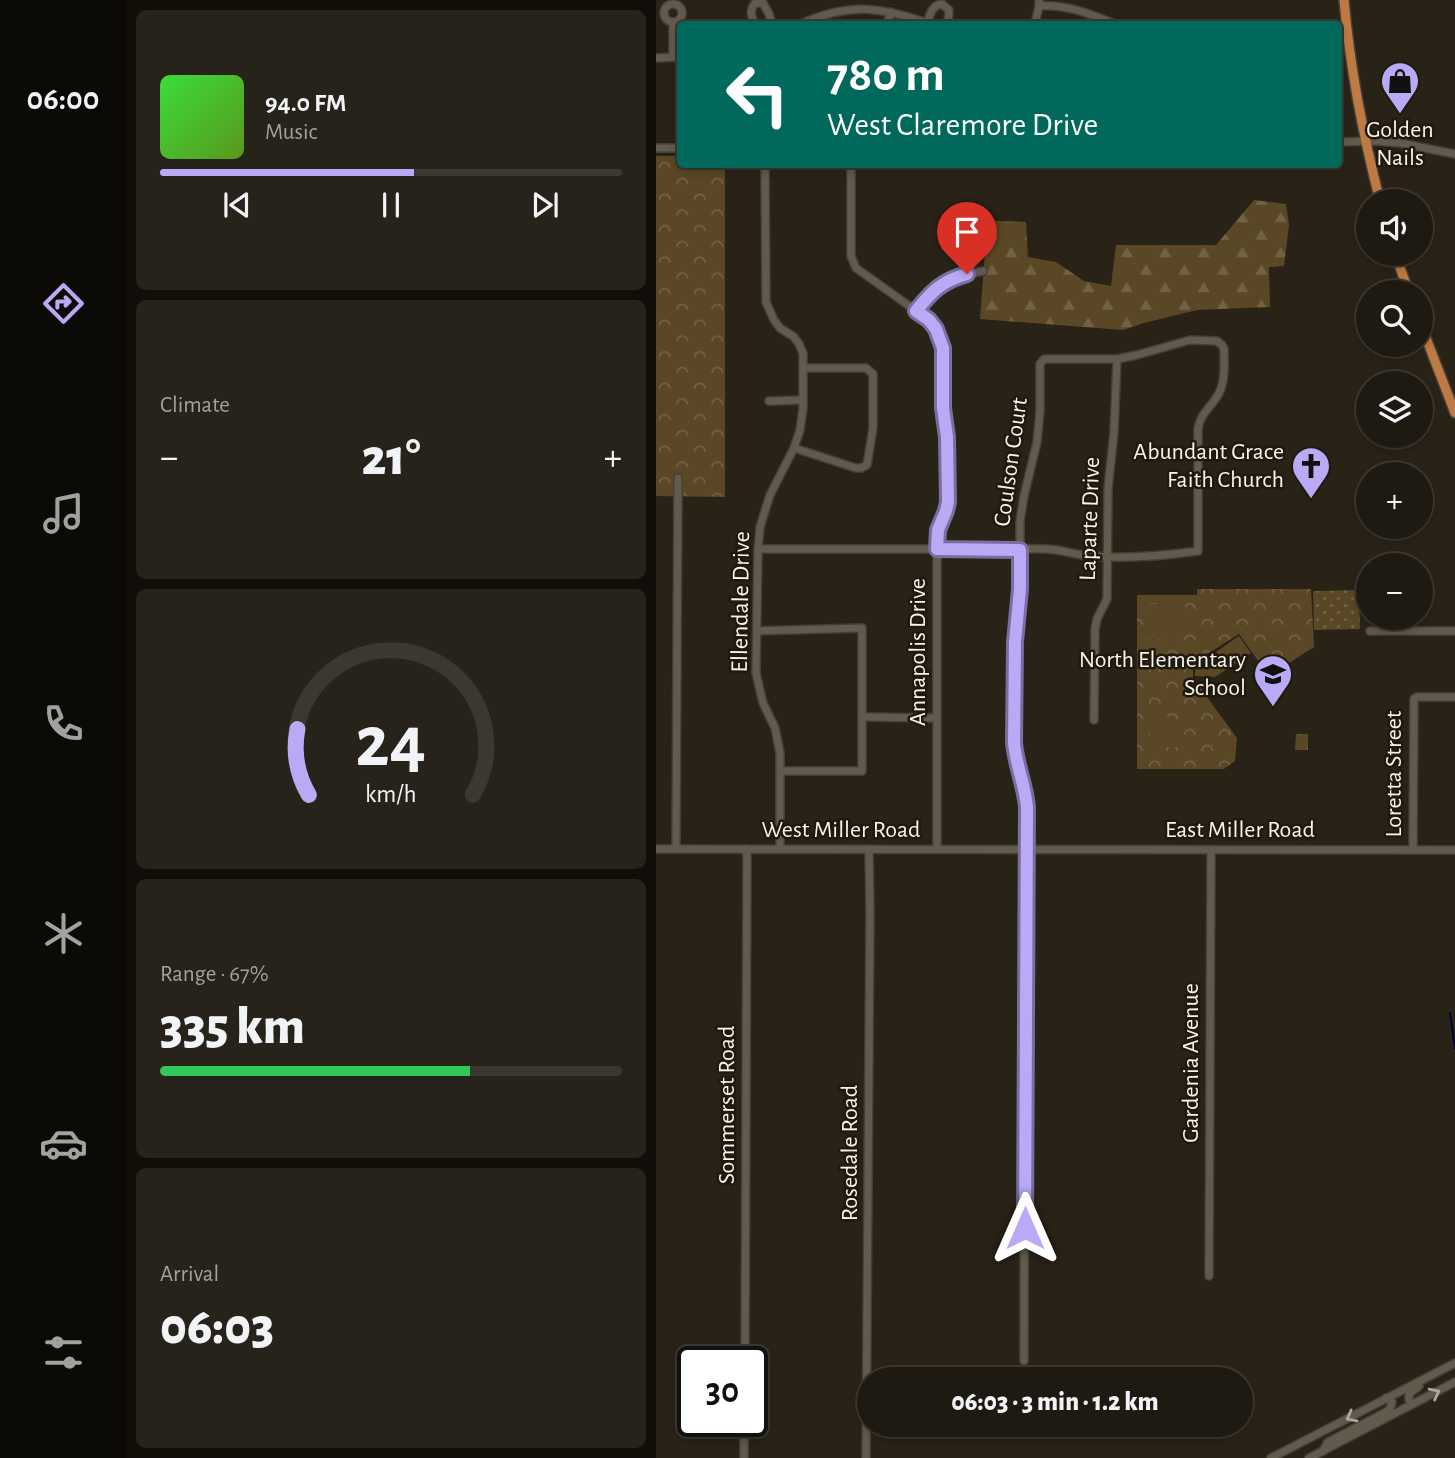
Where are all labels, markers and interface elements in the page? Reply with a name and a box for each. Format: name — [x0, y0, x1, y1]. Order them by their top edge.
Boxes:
icon: left — [712, 49, 803, 140]
text: 780 m — [827, 51, 945, 100]
shop icon: Golden Nails — [1379, 60, 1421, 115]
text: 06:00 — [27, 83, 99, 115]
text: 94.0 FM — [265, 90, 346, 116]
text: West Claremore Drive — [827, 109, 1098, 141]
place label: Golden Nails — [1366, 118, 1434, 170]
text: Music — [265, 121, 317, 144]
icon: previous — [218, 186, 256, 224]
icon: pause — [372, 186, 410, 224]
icon: next — [526, 186, 564, 224]
map controls — [1356, 189, 1433, 630]
button: sound — [1356, 189, 1433, 266]
pin — [937, 202, 997, 274]
icon: arrive — [948, 213, 986, 251]
icon: directions — [39, 279, 88, 328]
button: search — [1356, 280, 1433, 357]
button: layers — [1356, 371, 1433, 448]
text: Climate — [160, 394, 230, 417]
street label: Coulson Court — [990, 396, 1032, 528]
text: 21° — [361, 432, 421, 484]
text: − — [160, 439, 178, 477]
text: + — [604, 439, 622, 477]
place label: Abundant Grace Faith Church — [1133, 440, 1284, 492]
church icon: Abundant Grace Faith Church — [1290, 445, 1332, 500]
street label: Laparte Drive — [1076, 457, 1104, 581]
button: + — [1356, 462, 1433, 539]
icon: music — [39, 489, 88, 538]
street label: Ellendale Drive — [728, 531, 754, 673]
button: − — [1356, 553, 1433, 630]
street label: Annapolis Drive — [906, 578, 930, 726]
place label: North Elementary School — [1079, 648, 1246, 700]
school or university icon: North Elementary School — [1252, 653, 1294, 708]
icon: phone — [39, 699, 88, 748]
text: 24 — [356, 707, 426, 780]
street label: Loretta Street — [1382, 710, 1406, 837]
text: km/h — [365, 782, 417, 807]
street label: West Miller Road — [761, 818, 921, 842]
street label: East Miller Road — [1165, 818, 1315, 842]
icon: climate — [39, 909, 88, 958]
text: Range · 67% — [160, 963, 269, 986]
street label: Gardenia Avenue — [1179, 983, 1203, 1143]
text: 335 km — [160, 1001, 305, 1053]
street label: Sommerset Road — [715, 1026, 739, 1184]
street label: Rosedale Road — [838, 1085, 862, 1221]
icon: car — [39, 1119, 88, 1168]
position arrow — [988, 1191, 1062, 1265]
text: Arrival — [160, 1263, 219, 1286]
text: 06:03 — [160, 1301, 274, 1353]
icon: filters — [39, 1328, 88, 1377]
speed limit sign: 30 — [677, 1346, 768, 1437]
one-way arrow — [1427, 1387, 1440, 1401]
text: 06:03 · 3 min · 1.2 km — [951, 1389, 1159, 1415]
one-way arrow — [1345, 1408, 1358, 1422]

